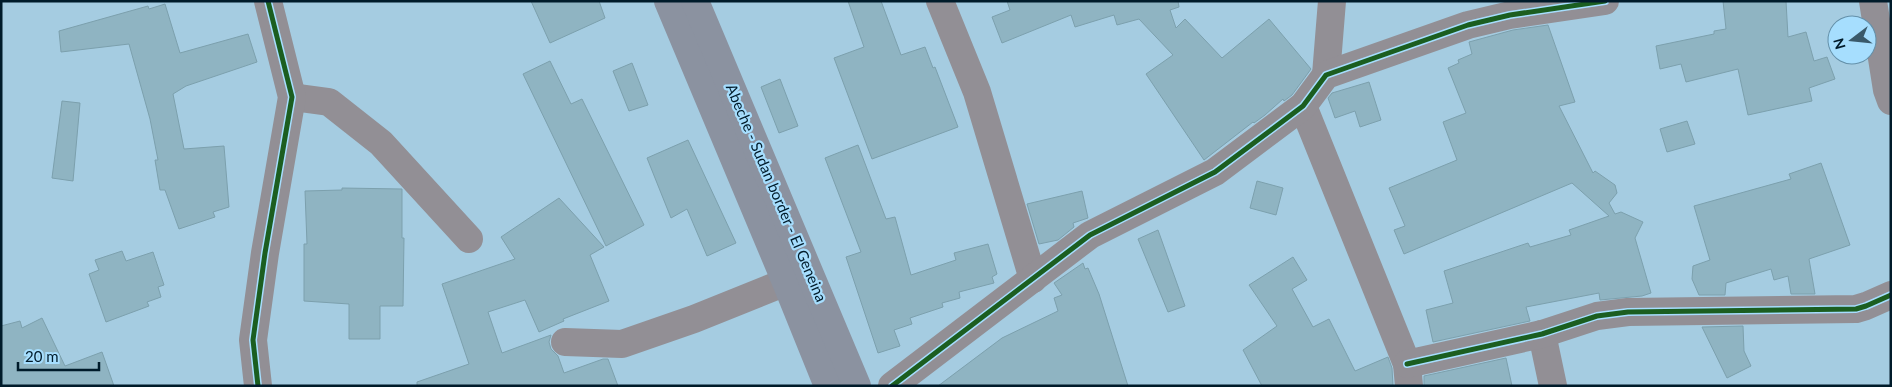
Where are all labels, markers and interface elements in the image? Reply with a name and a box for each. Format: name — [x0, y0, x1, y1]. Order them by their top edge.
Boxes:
north arrow — [1827, 15, 1877, 65]
text: N — [1829, 36, 1849, 51]
street label: Abeche - Sudan border - El Geneina — [723, 81, 831, 304]
scale bar — [18, 340, 99, 372]
text: 20 m — [25, 347, 59, 365]

